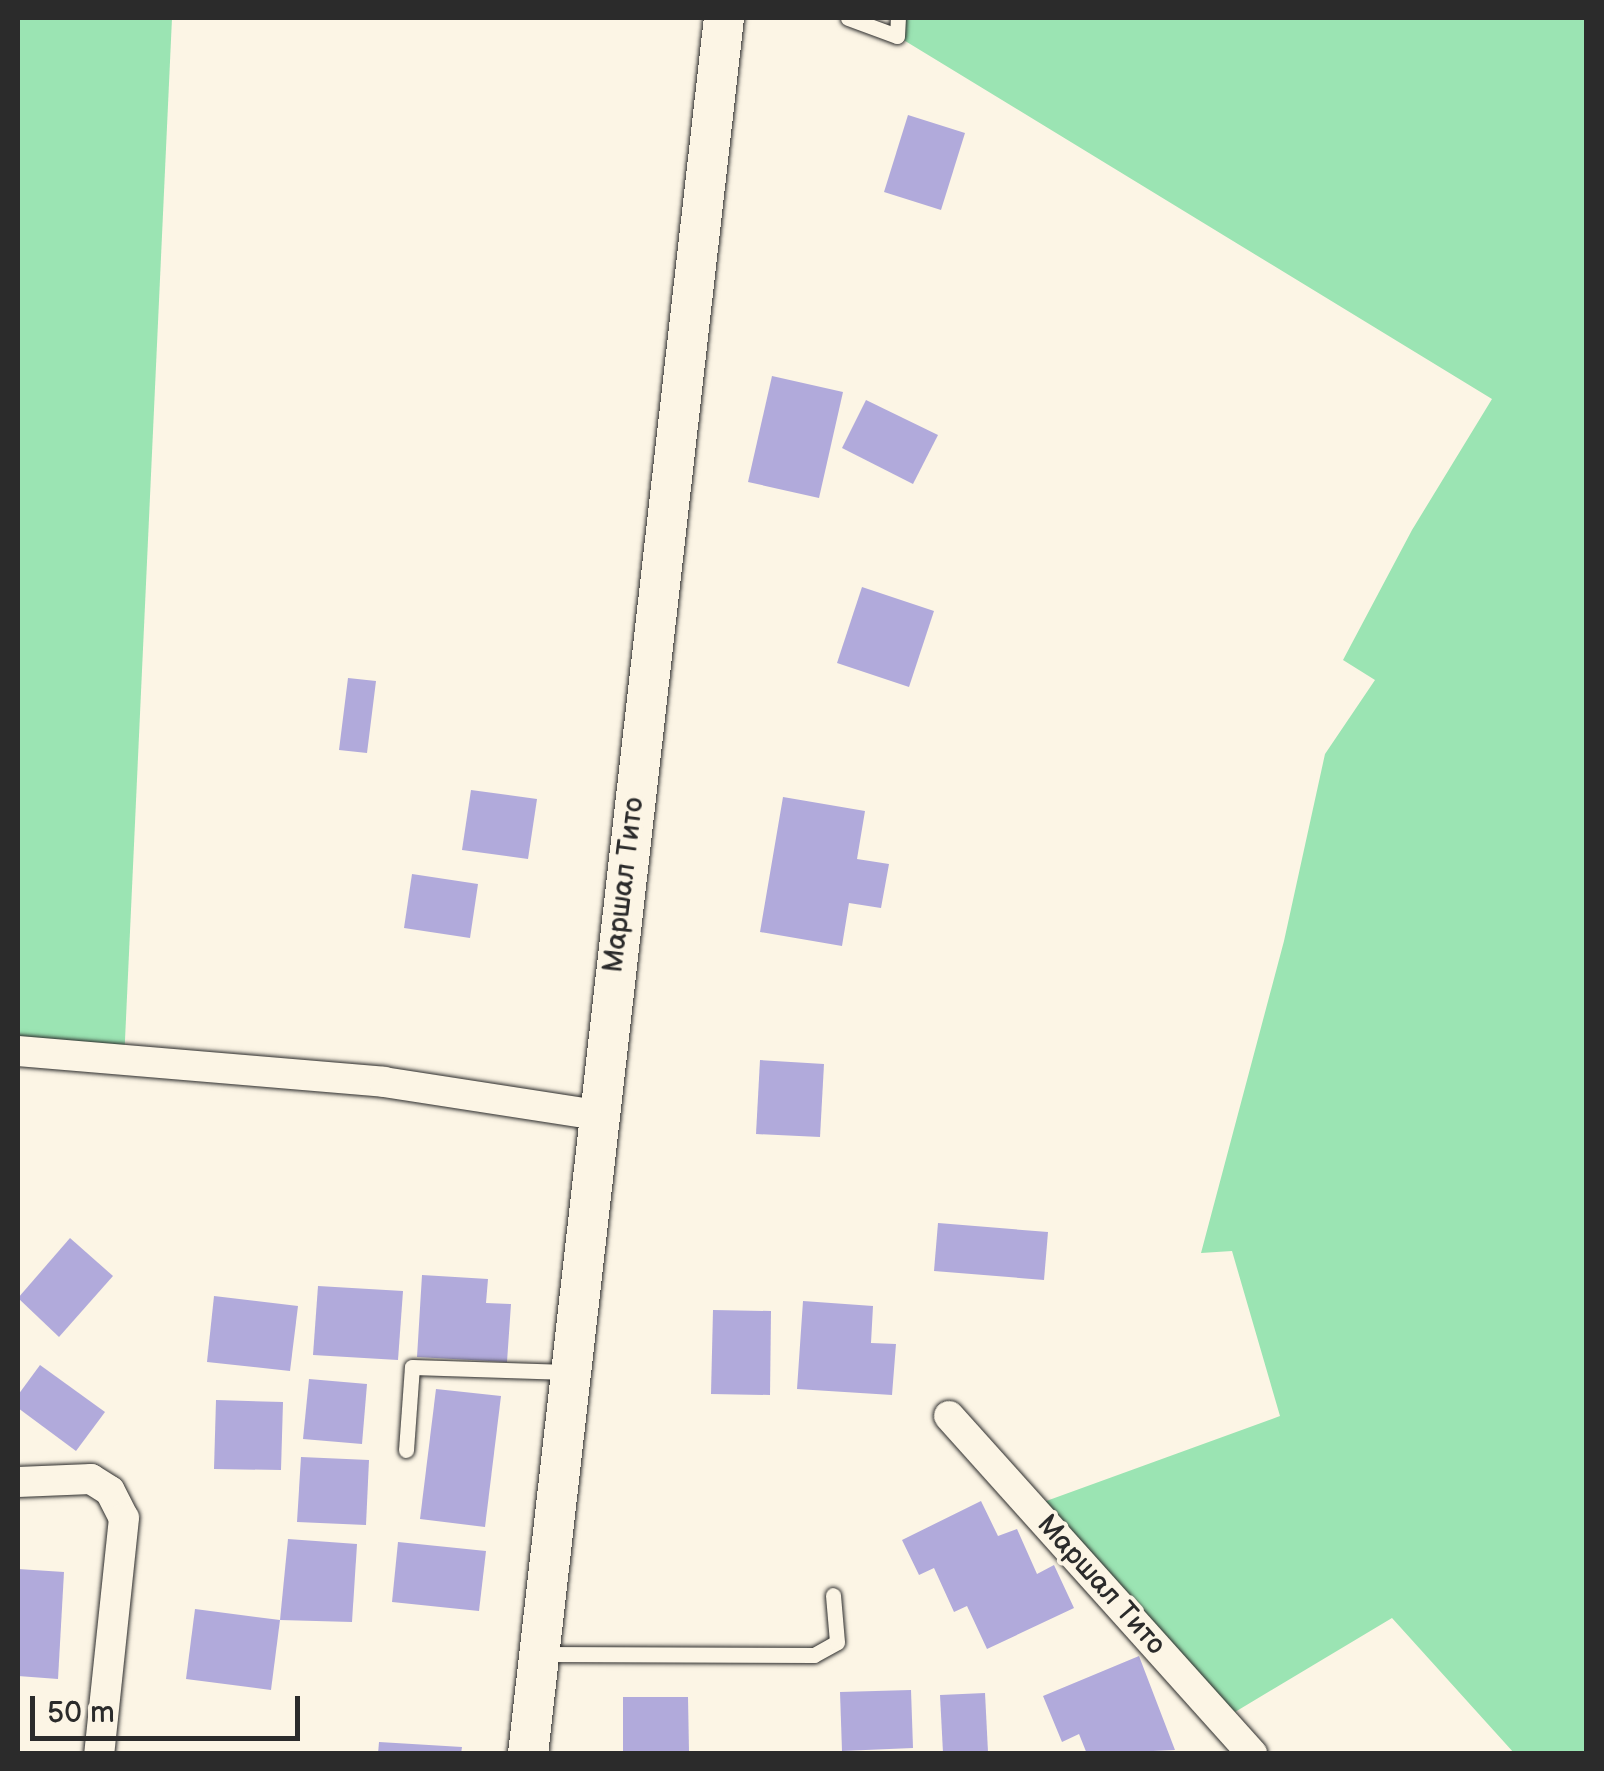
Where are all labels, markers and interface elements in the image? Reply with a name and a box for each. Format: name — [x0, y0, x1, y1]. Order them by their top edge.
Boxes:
street label: Маршал Тито — [597, 795, 651, 975]
street label: Маршал Тито — [1030, 1508, 1172, 1662]
scale bar — [35, 1676, 305, 1738]
text: 50 m — [47, 1695, 115, 1731]

